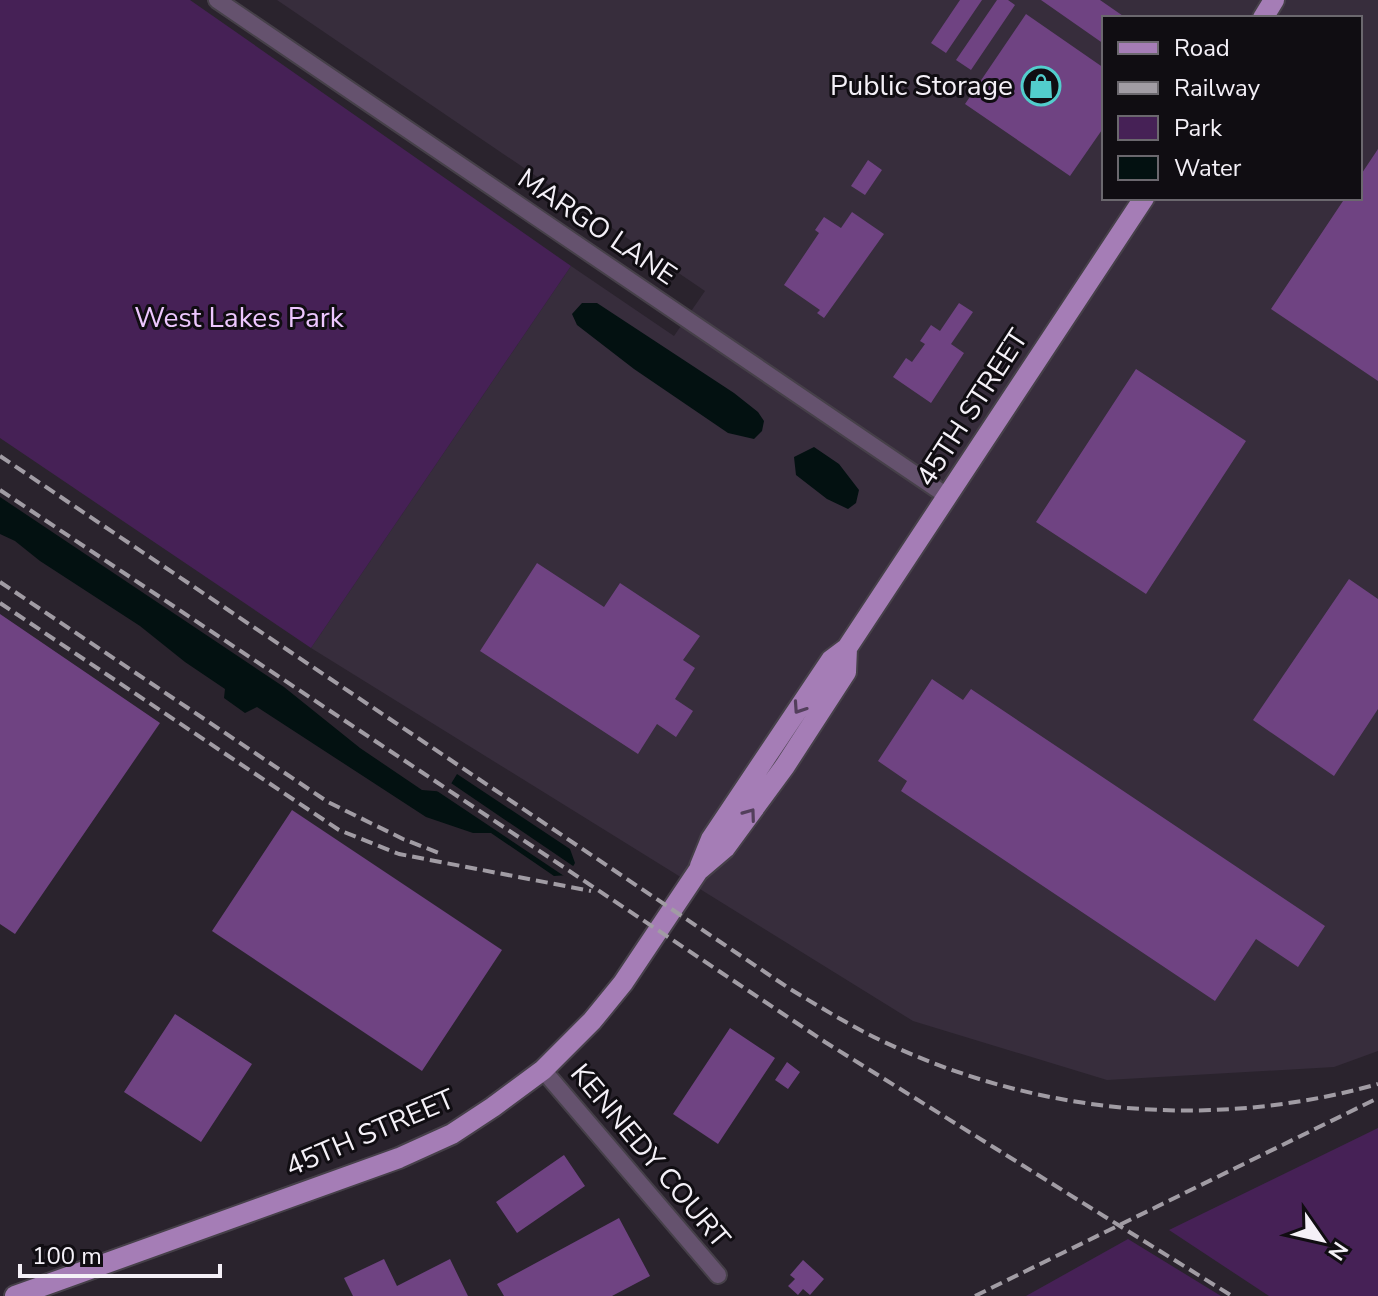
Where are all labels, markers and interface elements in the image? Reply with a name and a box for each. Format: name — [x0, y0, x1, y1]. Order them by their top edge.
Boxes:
legend — [1102, 16, 1362, 200]
text: Road — [1174, 32, 1230, 64]
shop icon: Public Storage — [1020, 65, 1062, 107]
place label: Public Storage — [830, 67, 1013, 105]
text: Railway — [1174, 72, 1261, 104]
text: Park — [1174, 112, 1223, 144]
text: Water — [1174, 152, 1242, 184]
street label: MARGO LANE — [510, 160, 684, 294]
park label: West Lakes Park — [134, 299, 345, 337]
street label: 45TH STREET — [907, 322, 1037, 494]
one-way arrow — [793, 699, 808, 714]
one-way arrow — [741, 808, 755, 822]
street label: KENNEDY COURT — [561, 1056, 739, 1256]
street label: 45TH STREET — [280, 1080, 461, 1186]
north arrow — [1282, 1200, 1362, 1280]
scale bar — [20, 1228, 220, 1278]
text: N — [1321, 1235, 1355, 1266]
text: 100 m — [32, 1240, 102, 1272]

